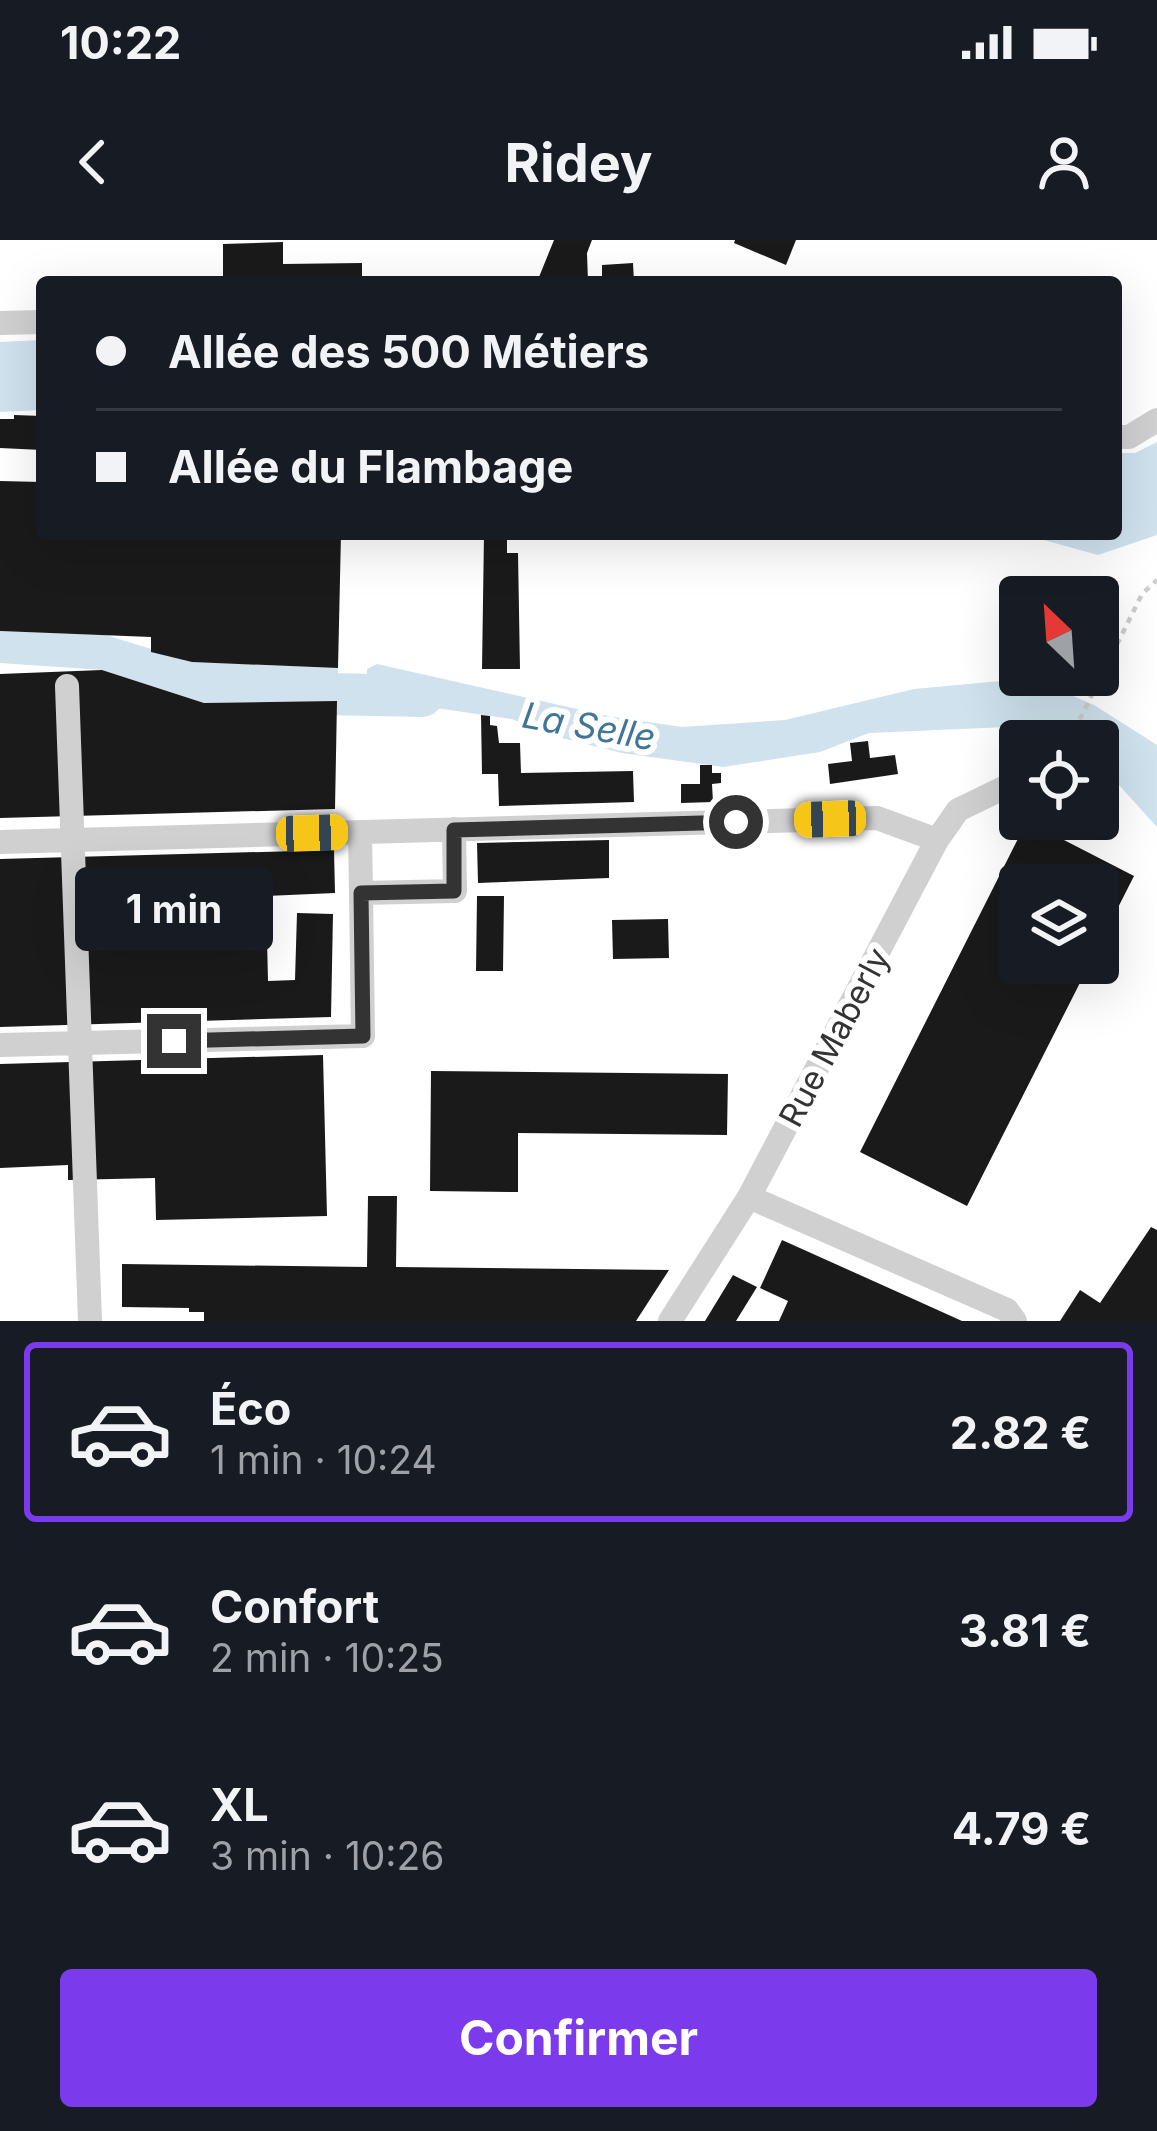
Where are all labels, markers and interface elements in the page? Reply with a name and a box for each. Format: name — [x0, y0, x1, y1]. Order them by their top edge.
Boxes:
text: 10:22 — [60, 15, 181, 70]
icon: back — [60, 129, 126, 195]
icon: person — [1031, 129, 1097, 195]
text: Ridey — [505, 130, 652, 195]
text: Allée des 500 Métiers — [168, 324, 649, 379]
text: Allée du Flambage — [168, 439, 573, 494]
north arrow — [999, 576, 1119, 696]
map controls — [999, 576, 1119, 984]
water label: La Selle — [519, 693, 659, 759]
button: locate — [999, 720, 1119, 840]
route start — [709, 795, 763, 849]
car — [793, 800, 867, 838]
car — [275, 814, 349, 852]
button: layers — [999, 864, 1119, 984]
callout: 1 min — [75, 867, 273, 951]
text: 1 min — [126, 885, 222, 932]
street label: Rue Maberly — [770, 941, 898, 1133]
route end — [147, 1014, 201, 1068]
icon: car — [66, 1378, 174, 1486]
text: Éco — [210, 1381, 291, 1436]
text: 2.82 € — [950, 1405, 1091, 1460]
text: 1 min · 10:24 — [210, 1436, 437, 1483]
icon: car — [66, 1576, 174, 1684]
text: Confort — [210, 1579, 379, 1634]
text: 3.81 € — [959, 1603, 1091, 1658]
text: 2 min · 10:25 — [210, 1634, 444, 1681]
icon: car — [66, 1774, 174, 1882]
text: XL — [210, 1777, 269, 1832]
text: 4.79 € — [952, 1801, 1091, 1856]
text: 3 min · 10:26 — [210, 1832, 445, 1879]
button: Confirmer — [60, 1969, 1097, 2107]

